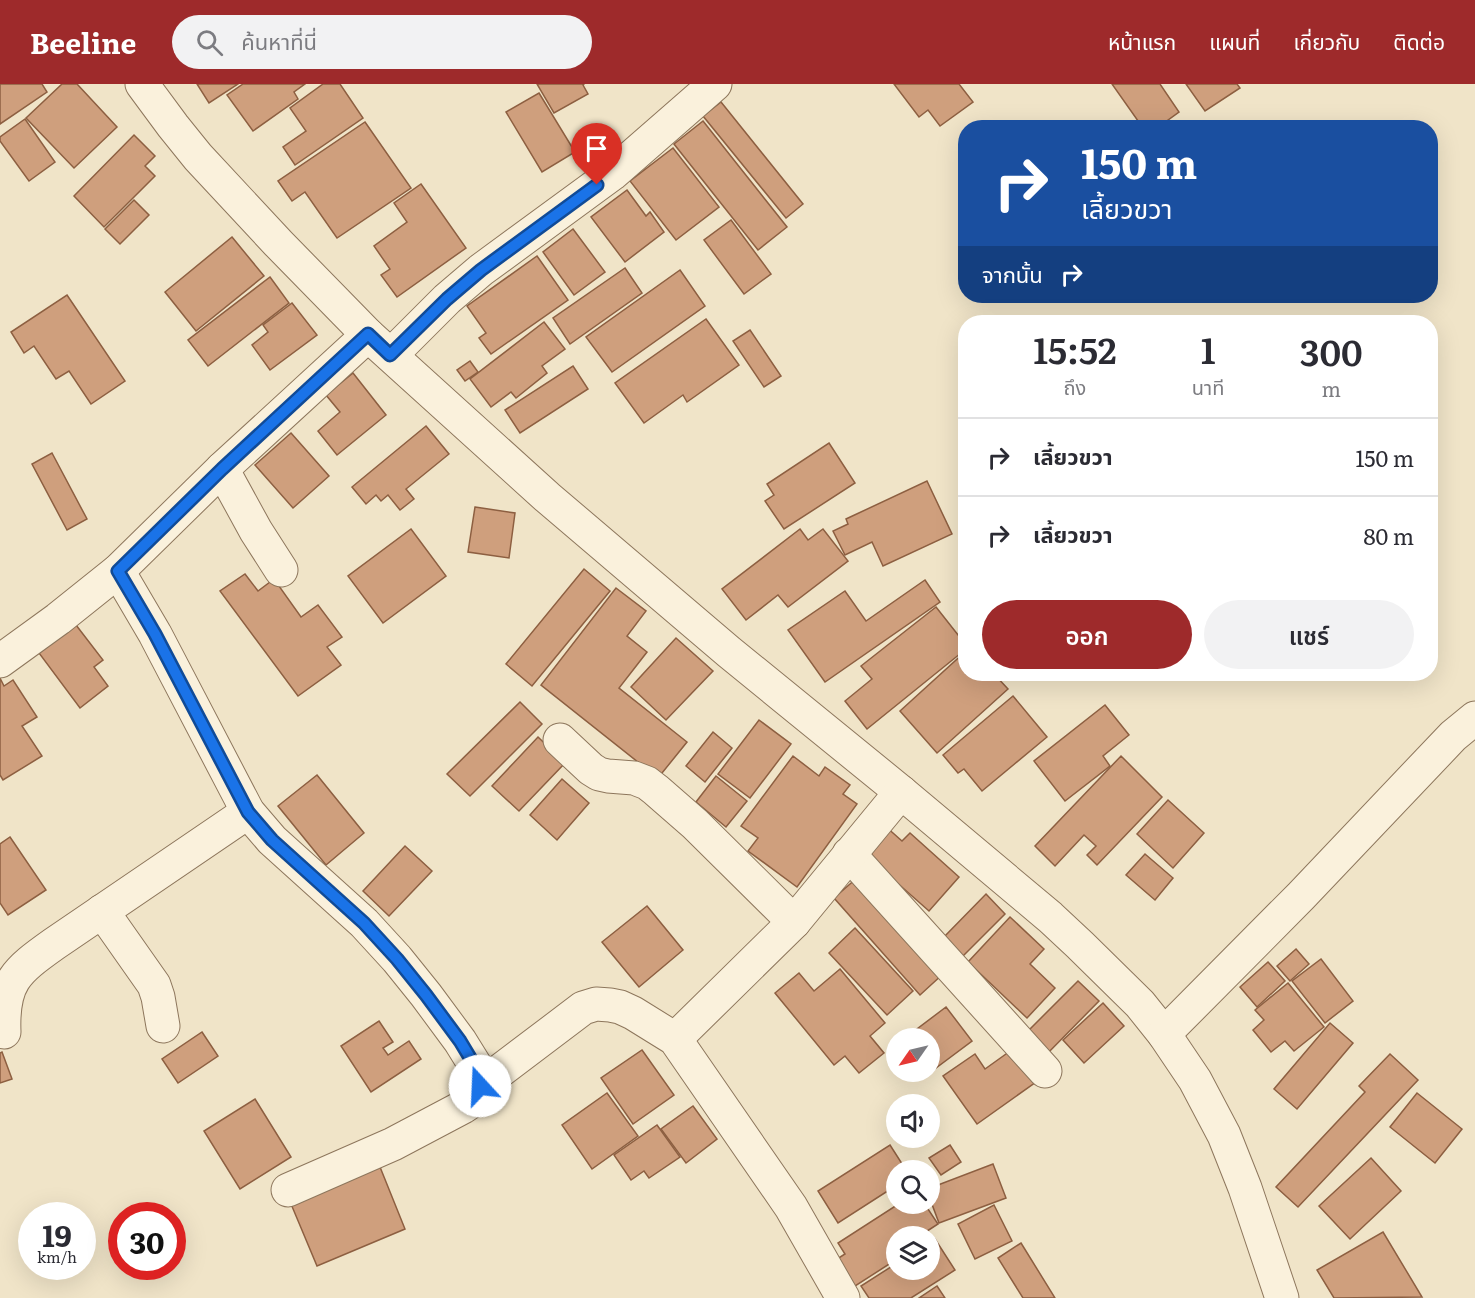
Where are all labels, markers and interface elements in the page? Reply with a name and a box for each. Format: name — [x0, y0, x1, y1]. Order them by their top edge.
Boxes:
search box — [172, 15, 592, 69]
text: Beeline — [30, 21, 136, 63]
text: ค้นหาที่นี่ — [241, 24, 317, 57]
text: หน้าแรก — [1108, 25, 1176, 56]
text: แผนที่ — [1209, 25, 1260, 56]
text: เกี่ยวกับ — [1293, 25, 1360, 56]
text: ติดต่อ — [1393, 25, 1445, 56]
icon: search — [193, 26, 226, 59]
pin — [571, 123, 622, 185]
text: 150 m — [1081, 130, 1197, 192]
icon: arrive — [580, 132, 613, 165]
icon: right — [982, 144, 1060, 222]
text: เลี้ยวขวา — [1081, 187, 1172, 227]
text: จากนั้น — [982, 257, 1043, 290]
icon: right — [1055, 258, 1088, 291]
text: 15:52 — [1033, 322, 1117, 375]
text: 1 — [1201, 322, 1216, 375]
text: 300 — [1300, 324, 1363, 377]
text: ถึง — [1064, 371, 1086, 401]
text: นาที — [1192, 371, 1224, 401]
text: m — [1321, 373, 1341, 403]
text: เลี้ยวขวา — [1033, 439, 1113, 472]
icon: right — [982, 441, 1015, 474]
text: 150 m — [1355, 441, 1414, 474]
text: เลี้ยวขวา — [1033, 517, 1113, 550]
icon: right — [982, 519, 1015, 552]
text: 80 m — [1363, 519, 1414, 552]
button: ออก — [982, 600, 1192, 669]
button: แชร์ — [1204, 600, 1414, 669]
north arrow — [886, 1028, 940, 1082]
map controls — [886, 1028, 940, 1280]
position arrow — [448, 1054, 512, 1118]
button: sound — [886, 1094, 940, 1148]
button: search — [886, 1160, 940, 1214]
speed limit sign: 30 — [108, 1202, 186, 1280]
text: 19 — [42, 1212, 72, 1256]
button: layers — [886, 1226, 940, 1280]
text: km/h — [37, 1245, 77, 1268]

